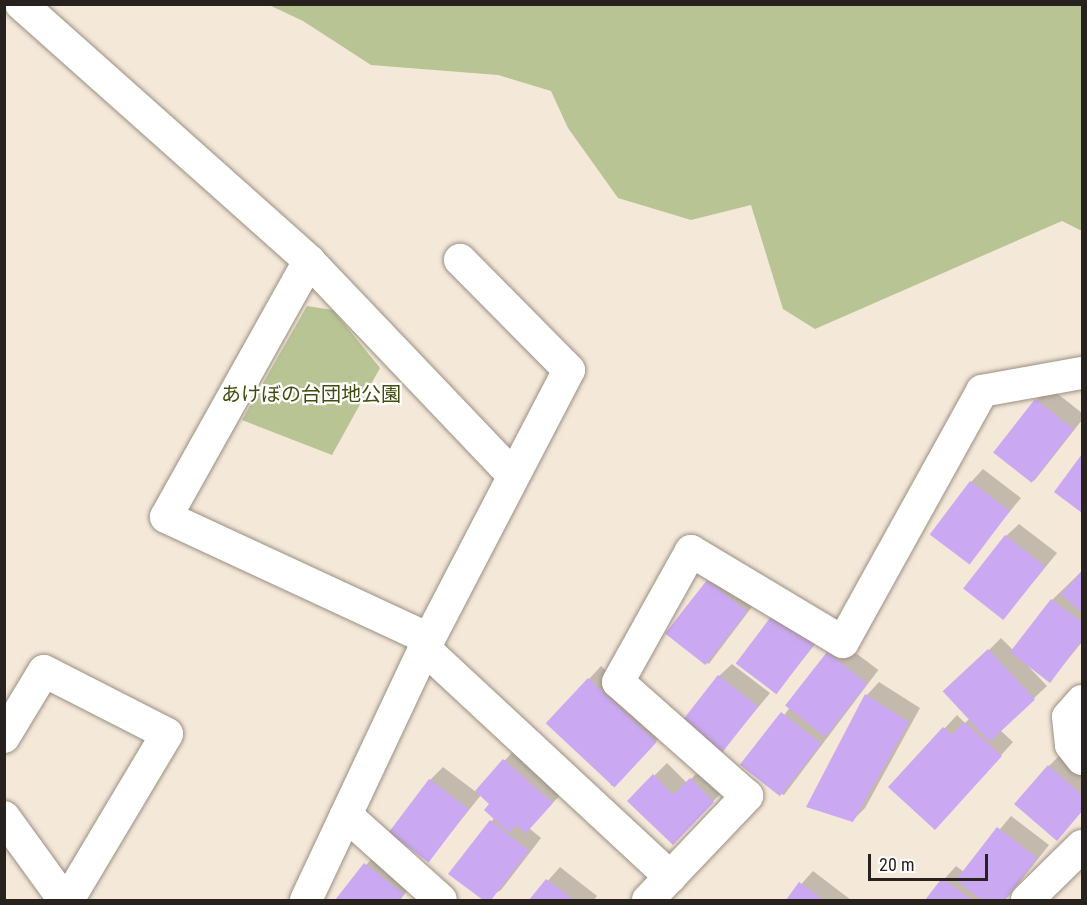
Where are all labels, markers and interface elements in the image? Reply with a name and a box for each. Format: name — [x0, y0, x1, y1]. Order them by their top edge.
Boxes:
park label: あけぼの台団地公園 — [221, 382, 401, 406]
scale bar — [871, 842, 991, 880]
text: 20 m — [879, 854, 914, 875]

